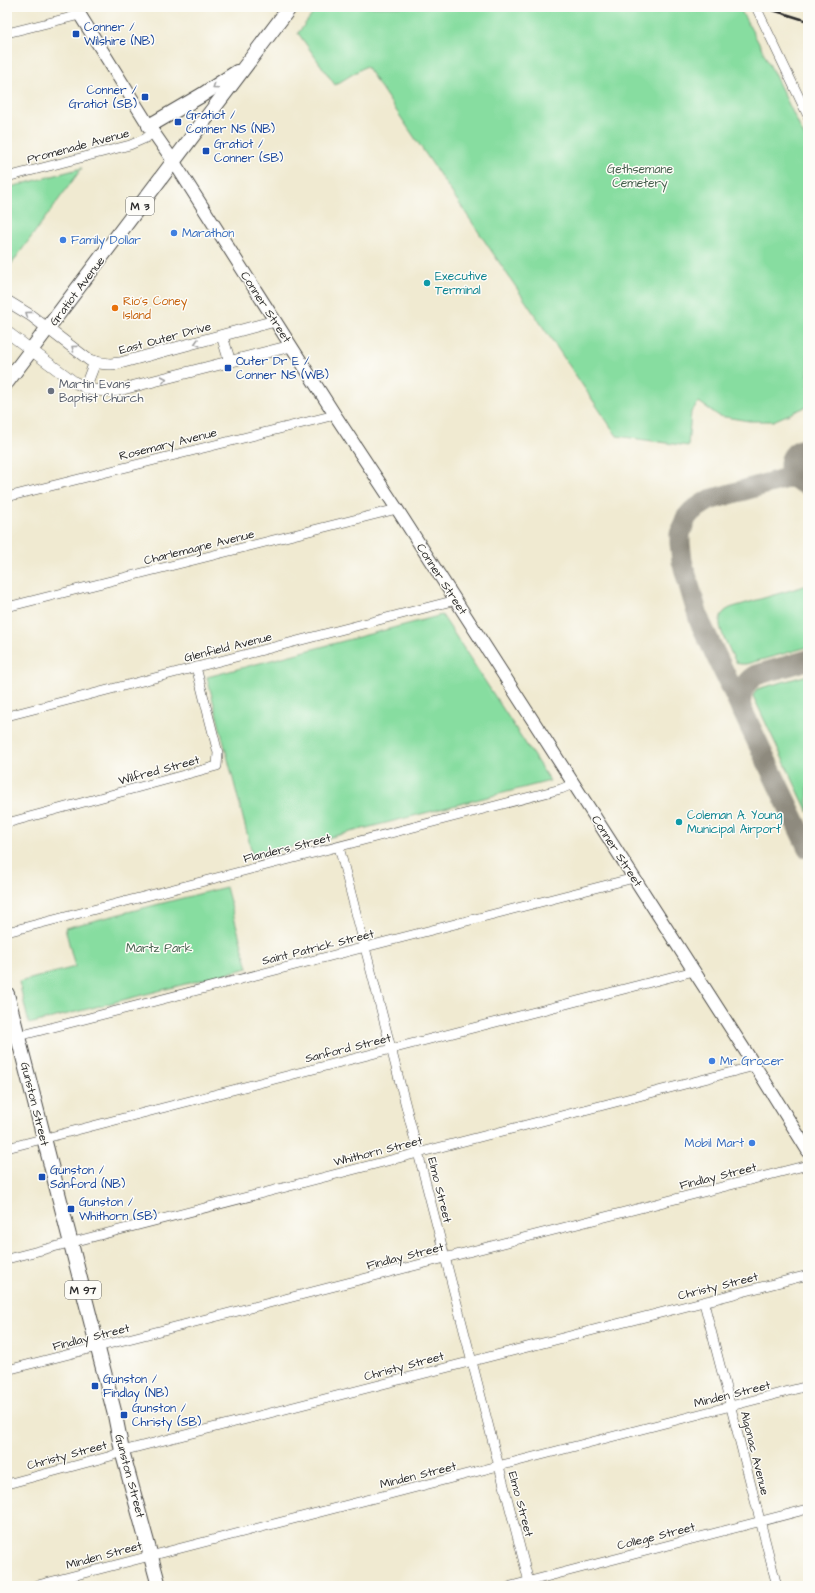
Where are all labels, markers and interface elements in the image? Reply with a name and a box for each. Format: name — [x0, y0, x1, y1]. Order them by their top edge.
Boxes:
place label: Conner / Wilshire (NB) — [84, 19, 155, 50]
marker: Conner / Wilshire (NB) — [71, 29, 81, 39]
place label: Conner / Gratiot (SB) — [69, 82, 138, 113]
one-way arrow — [212, 82, 219, 89]
marker: Conner / Gratiot (SB) — [140, 92, 150, 102]
place label: Gratiot / Conner NS (NB) — [186, 107, 275, 138]
marker: Gratiot / Conner NS (NB) — [173, 117, 183, 127]
street label: Promenade Avenue — [25, 125, 132, 168]
place label: Gratiot / Conner (SB) — [214, 136, 283, 167]
marker: Gratiot / Conner (SB) — [201, 146, 211, 156]
park label: Gethsemane Cemetery — [607, 161, 674, 193]
road number: M 3 — [126, 197, 154, 215]
place label: Marathon — [182, 225, 234, 242]
marker: Marathon — [169, 228, 179, 238]
place label: Family Dollar — [71, 232, 141, 250]
marker: Family Dollar — [58, 235, 68, 245]
street label: Gratiot Avenue — [46, 253, 109, 330]
street label: Conner Street — [236, 268, 295, 346]
place label: Executive Terminal — [435, 268, 488, 299]
marker: Executive Terminal — [422, 278, 432, 288]
place label: Rio's Coney Island — [123, 293, 188, 324]
marker: Rio's Coney Island — [110, 303, 120, 313]
one-way arrow — [25, 311, 32, 319]
street label: East Outer Drive — [117, 318, 214, 359]
one-way arrow — [193, 338, 200, 346]
one-way arrow — [71, 345, 78, 353]
place label: Outer Dr E / Conner NS (WB) — [236, 353, 329, 384]
marker: Outer Dr E / Conner NS (WB) — [223, 363, 233, 373]
one-way arrow — [161, 375, 167, 383]
place label: Martin Evans Baptist Church — [59, 376, 143, 407]
marker: Martin Evans Baptist Church — [46, 386, 56, 396]
street label: Rosemary Avenue — [117, 424, 220, 466]
street label: Charlemagne Avenue — [142, 525, 257, 570]
street label: Conner Street — [412, 540, 471, 618]
street label: Glenfield Avenue — [182, 628, 274, 667]
street label: Wilfred Street — [117, 751, 202, 789]
place label: Coleman A. Young Municipal Airport — [687, 807, 783, 838]
street label: Conner Street — [587, 812, 646, 890]
marker: Coleman A. Young Municipal Airport — [674, 817, 684, 827]
street label: Flanders Street — [242, 829, 333, 868]
street label: Saint Patrick Street — [260, 925, 376, 970]
park label: Martz Park — [126, 940, 193, 957]
street label: Sanford Street — [303, 1030, 393, 1067]
place label: Mr Grocer — [720, 1053, 784, 1070]
marker: Mr Grocer — [707, 1056, 717, 1066]
street label: Gunston Street — [16, 1060, 53, 1148]
street label: Whithorn Street — [332, 1132, 424, 1171]
place label: Mobil Mart — [685, 1135, 744, 1152]
marker: Mobil Mart — [747, 1138, 757, 1148]
street label: Elmo Street — [423, 1156, 456, 1225]
street label: Findlay Street — [678, 1159, 759, 1195]
place label: Gunston / Sanford (NB) — [50, 1162, 125, 1193]
marker: Gunston / Sanford (NB) — [37, 1172, 47, 1182]
place label: Gunston / Whithorn (SB) — [79, 1194, 157, 1225]
marker: Gunston / Whithorn (SB) — [66, 1204, 76, 1214]
street label: Findlay Street — [365, 1239, 446, 1275]
street label: Christy Street — [676, 1268, 760, 1306]
road number: M 97 — [65, 1281, 101, 1299]
street label: Findlay Street — [51, 1320, 132, 1356]
street label: Christy Street — [362, 1348, 446, 1386]
place label: Gunston / Findlay (NB) — [103, 1371, 169, 1403]
street label: Minden Street — [692, 1377, 772, 1412]
marker: Gunston / Findlay (NB) — [90, 1381, 100, 1391]
place label: Gunston / Christy (SB) — [132, 1400, 201, 1432]
street label: Algonac Avenue — [735, 1409, 773, 1498]
marker: Gunston / Christy (SB) — [119, 1410, 129, 1420]
street label: Gunston Street — [110, 1432, 149, 1520]
street label: Christy Street — [25, 1437, 109, 1475]
street label: Minden Street — [378, 1458, 458, 1493]
street label: Elmo Street — [504, 1470, 537, 1539]
street label: College Street — [615, 1519, 697, 1555]
street label: Minden Street — [64, 1537, 144, 1574]

